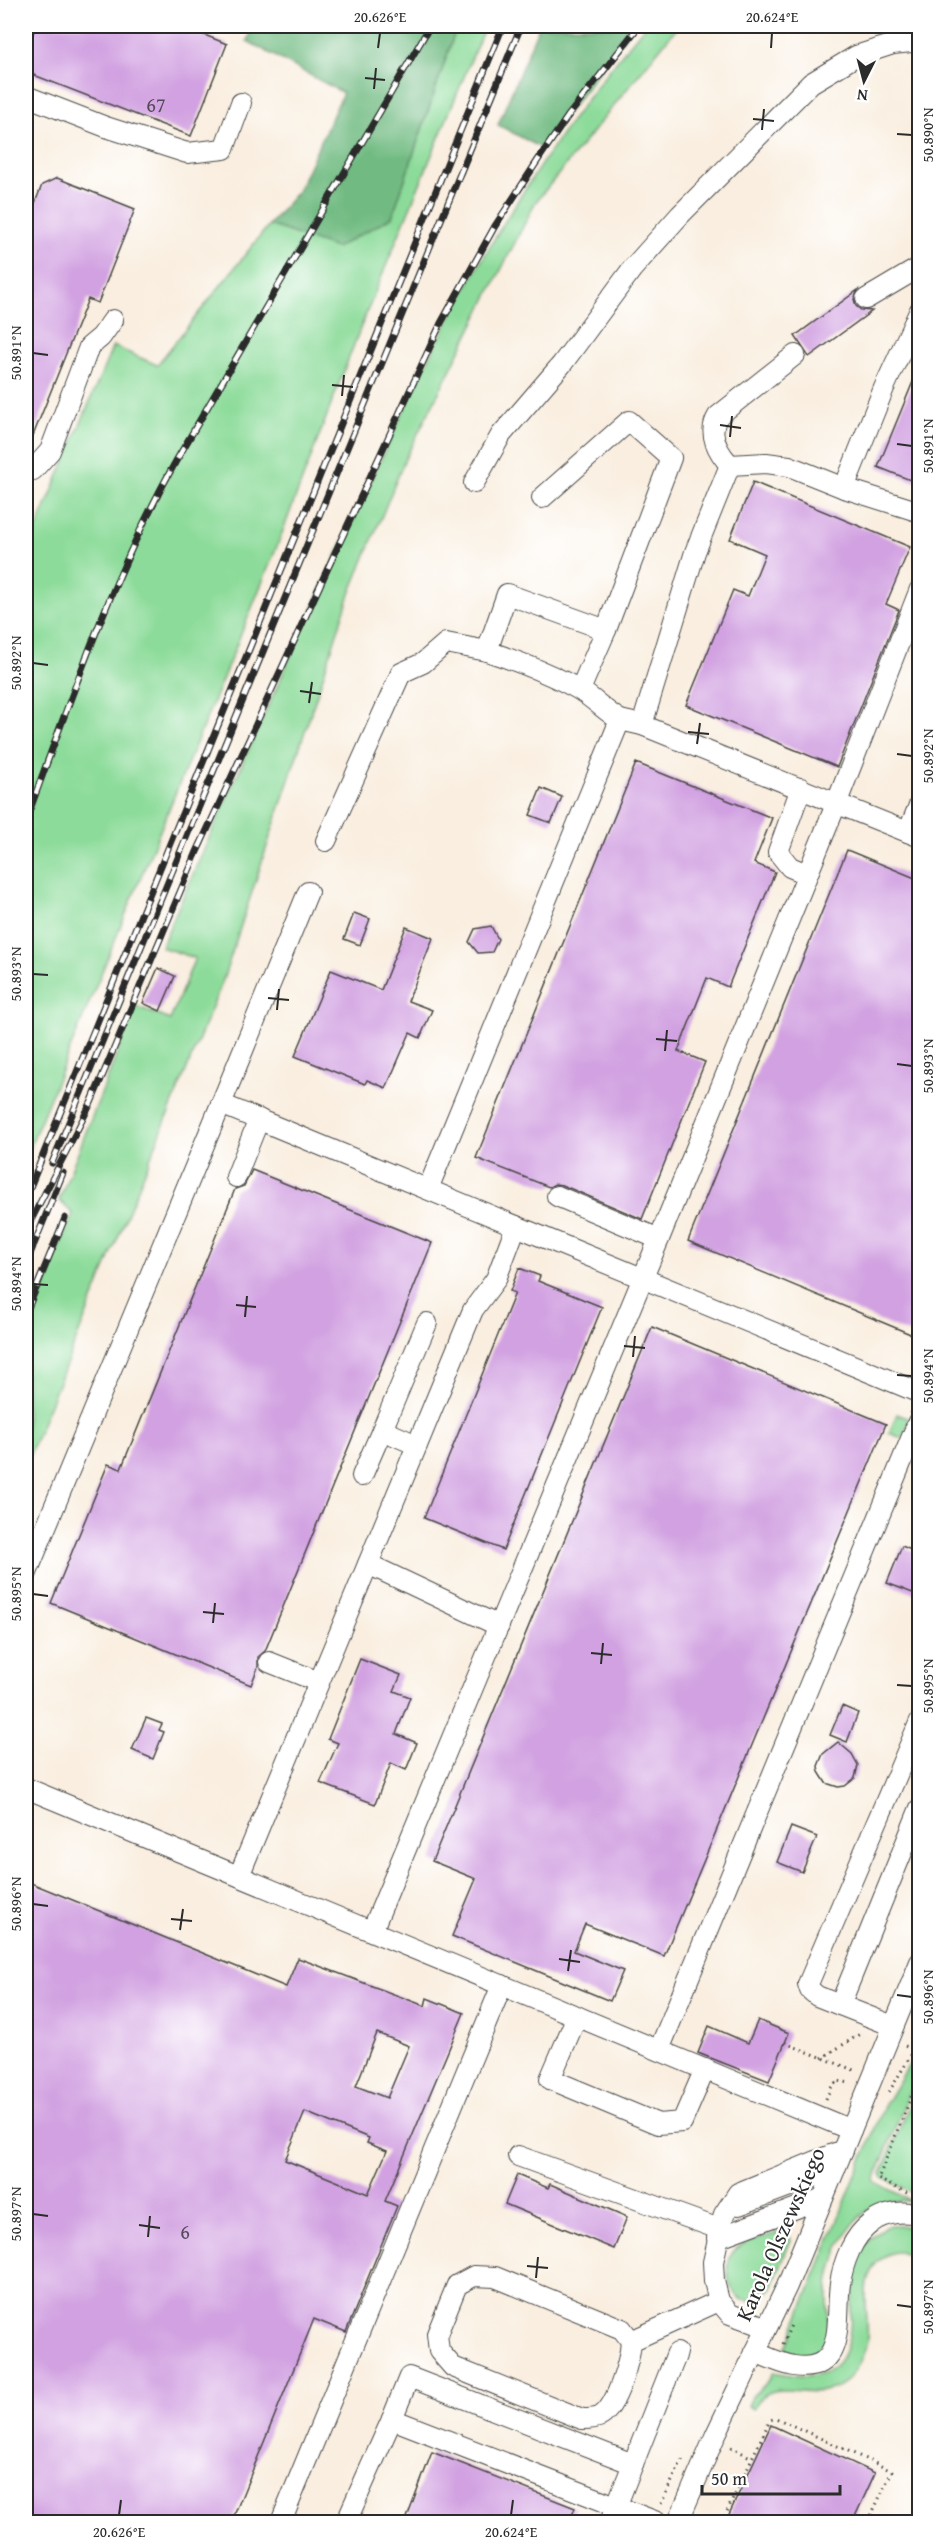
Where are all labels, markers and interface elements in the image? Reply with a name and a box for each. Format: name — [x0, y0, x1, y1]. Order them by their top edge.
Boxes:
text: 20.626°E — [354, 6, 407, 27]
text: 20.624°E — [746, 6, 799, 27]
north arrow — [834, 51, 894, 111]
text: N — [856, 83, 869, 108]
house number: 67 — [146, 90, 166, 119]
text: 50.890°N — [917, 107, 938, 162]
text: 50.891°N — [5, 325, 26, 380]
text: 50.891°N — [917, 418, 938, 473]
text: 50.892°N — [5, 635, 26, 690]
text: 50.892°N — [917, 728, 938, 783]
text: 50.893°N — [5, 946, 26, 1001]
text: 50.893°N — [917, 1038, 938, 1093]
text: 50.894°N — [5, 1256, 26, 1311]
text: 50.894°N — [917, 1348, 938, 1403]
text: 50.895°N — [5, 1566, 26, 1621]
text: 50.895°N — [917, 1658, 938, 1713]
text: 50.896°N — [5, 1876, 26, 1931]
text: 50.896°N — [917, 1969, 938, 2024]
street label: Karola Olszewskiego — [727, 2142, 833, 2326]
text: 50.897°N — [5, 2186, 26, 2241]
house number: 6 — [180, 2217, 190, 2246]
text: 50.897°N — [917, 2279, 938, 2334]
scale bar — [702, 2458, 840, 2496]
text: 50 m — [711, 2465, 747, 2492]
text: 20.626°E — [93, 2521, 146, 2542]
text: 20.624°E — [485, 2521, 538, 2542]

